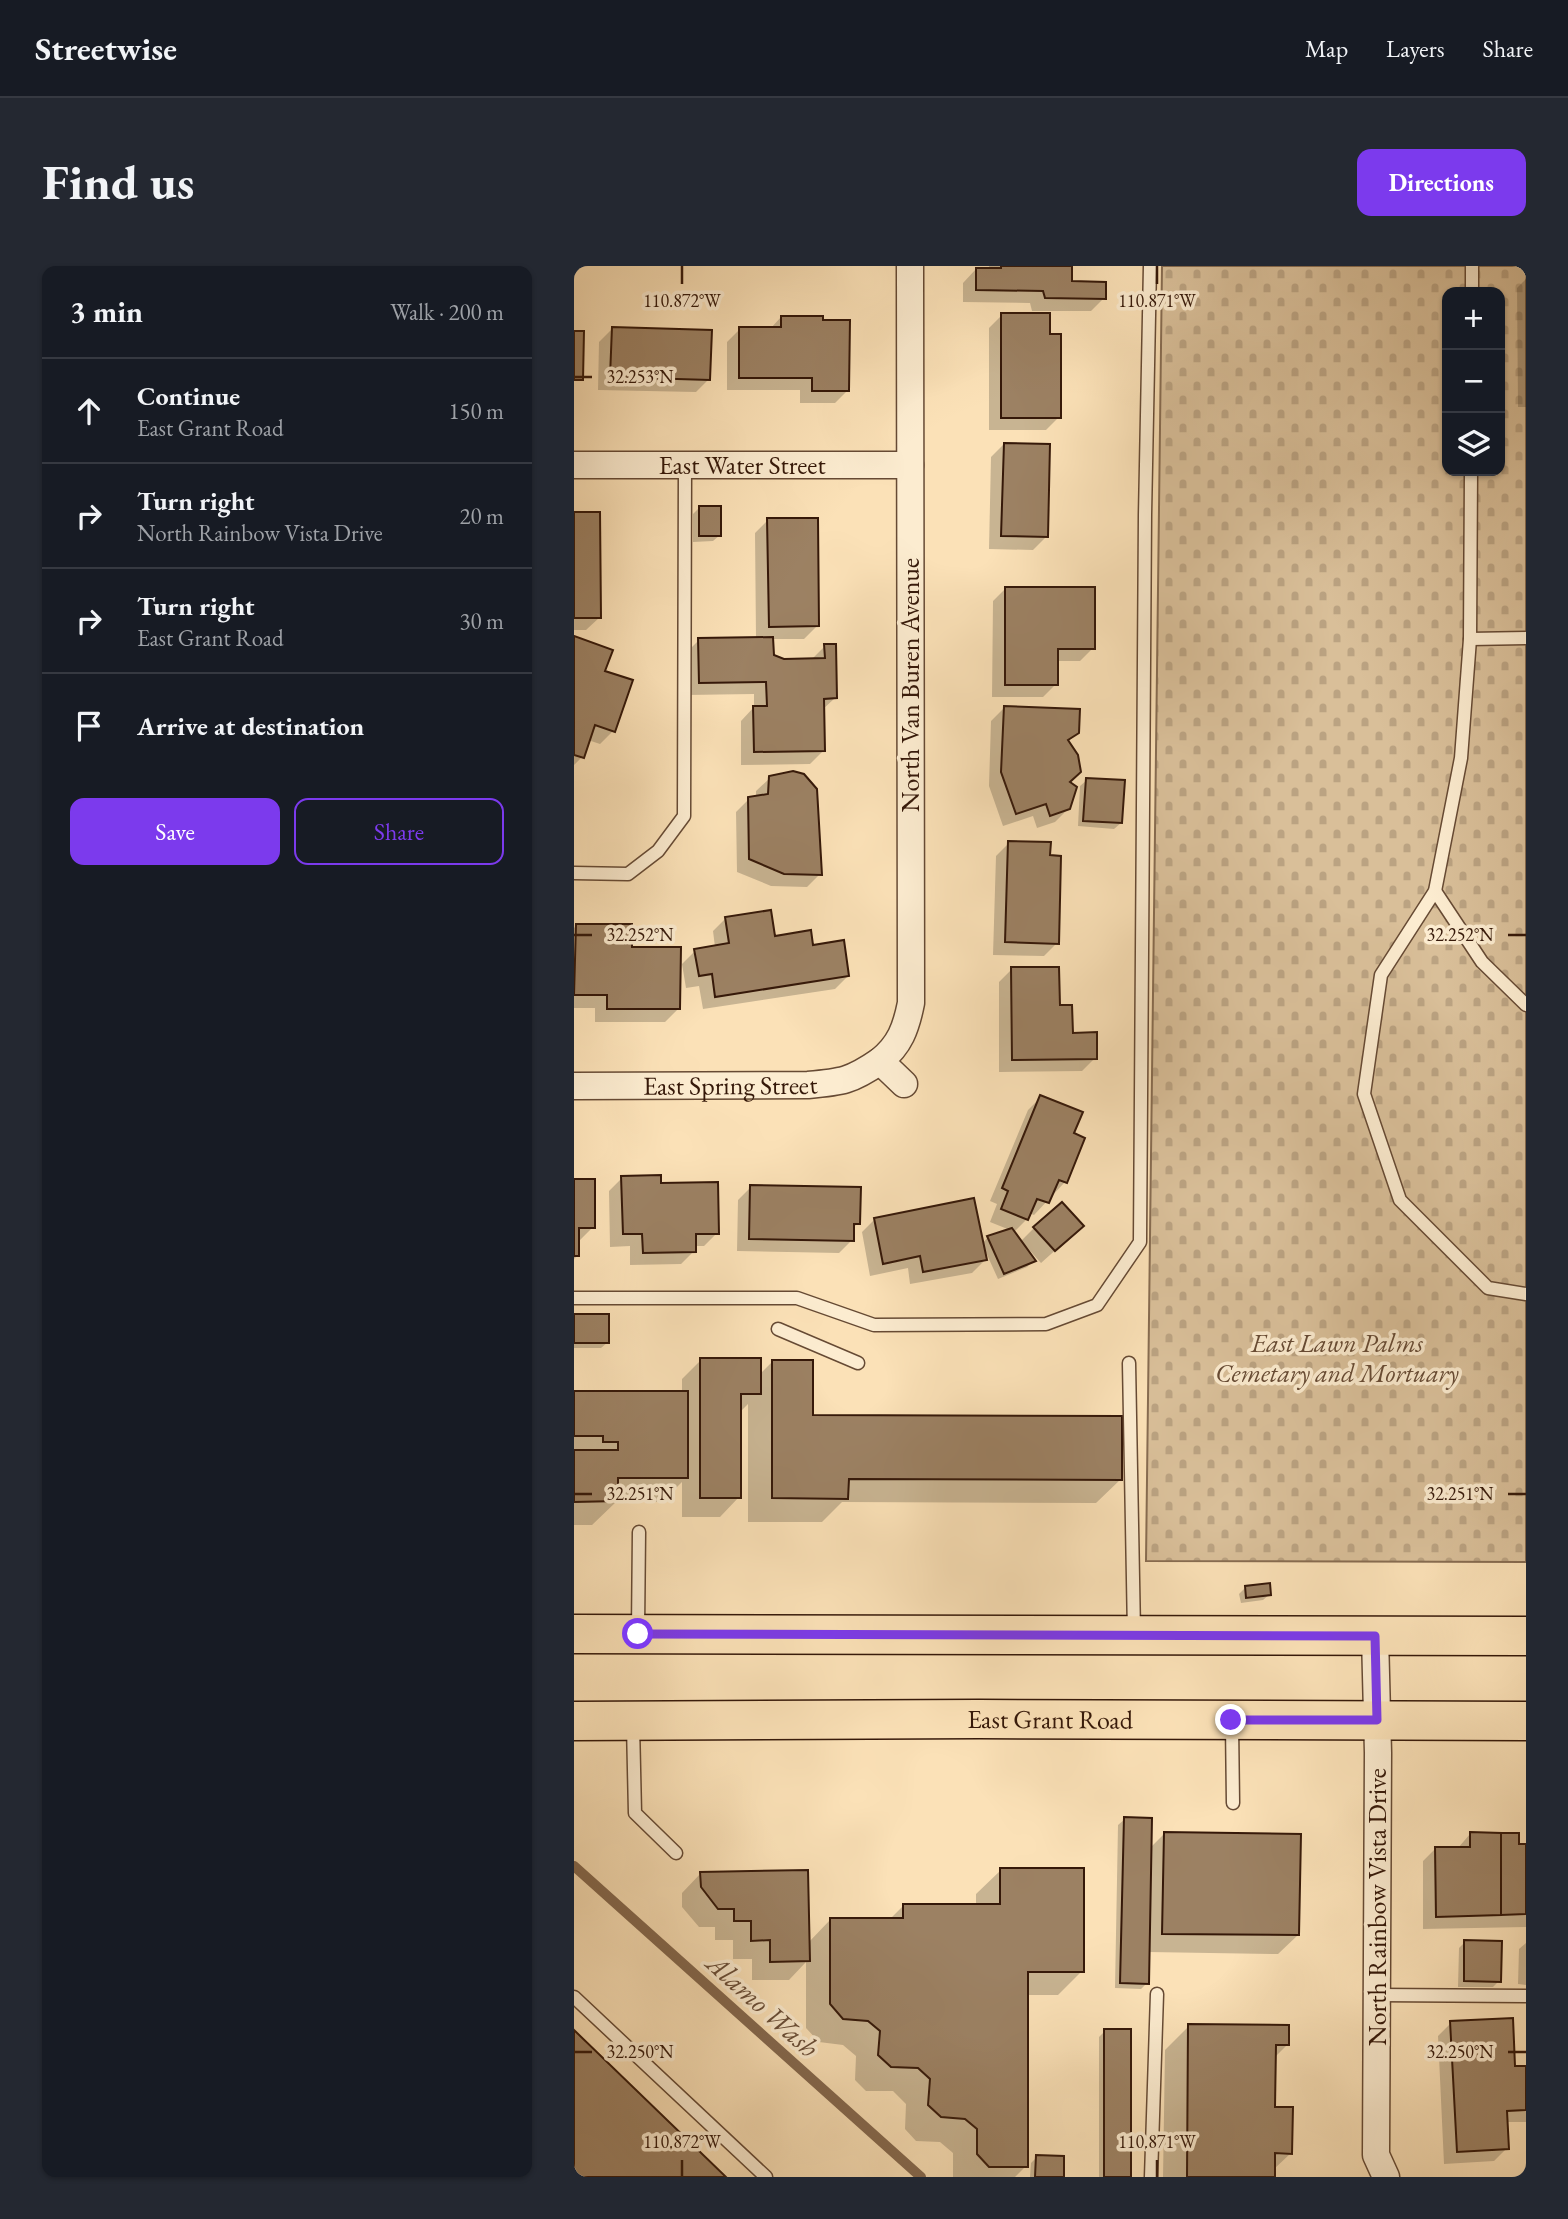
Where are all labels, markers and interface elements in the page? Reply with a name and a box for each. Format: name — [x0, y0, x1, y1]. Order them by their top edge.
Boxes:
text: Streetwise — [35, 27, 177, 70]
text: Map — [1305, 33, 1348, 64]
text: Layers — [1386, 33, 1445, 64]
text: Share — [1483, 33, 1533, 64]
button: Directions — [1357, 149, 1526, 216]
text: Find us — [42, 150, 194, 214]
map controls — [1442, 287, 1505, 476]
button: + — [1442, 287, 1505, 350]
text: 110.872°W — [643, 289, 721, 312]
text: 110.871°W — [1118, 289, 1196, 312]
text: 3 min — [70, 292, 143, 331]
text: Walk · 200 m — [390, 297, 504, 327]
button: − — [1442, 350, 1505, 413]
text: 32.253°N — [607, 365, 674, 388]
text: Continue — [137, 379, 240, 413]
icon: ahead — [70, 392, 108, 430]
text: 150 m — [448, 396, 504, 426]
text: East Grant Road — [137, 413, 284, 443]
button: layers — [1442, 413, 1505, 476]
street label: East Water Street — [658, 448, 826, 482]
text: Turn right — [137, 484, 255, 518]
icon: right — [70, 497, 108, 535]
text: 20 m — [459, 501, 504, 531]
text: North Rainbow Vista Drive — [137, 518, 383, 548]
street label: North Van Buren Avenue — [893, 558, 927, 812]
text: Turn right — [137, 589, 255, 623]
icon: right — [70, 602, 108, 640]
text: 30 m — [459, 606, 504, 636]
text: East Grant Road — [137, 623, 284, 653]
icon: arrive — [70, 707, 108, 745]
text: Arrive at destination — [137, 709, 364, 743]
button: Save — [70, 798, 280, 865]
button: Share — [294, 798, 504, 865]
text: 32.252°N — [607, 923, 674, 946]
text: 32.252°N — [1427, 923, 1494, 946]
street label: East Spring Street — [643, 1067, 819, 1103]
park label: East Lawn Palms Cemetary and Mortuary — [1215, 1326, 1459, 1390]
text: 32.251°N — [607, 1482, 674, 1505]
text: 32.251°N — [1427, 1482, 1494, 1505]
route start — [622, 1618, 653, 1649]
street label: East Grant Road — [967, 1702, 1134, 1737]
route end — [1215, 1704, 1246, 1735]
street label: North Rainbow Vista Drive — [1360, 1768, 1394, 2046]
water label: Alamo Wash — [698, 1944, 827, 2065]
text: 32.250°N — [607, 2040, 674, 2063]
text: 32.250°N — [1427, 2040, 1494, 2063]
text: 110.872°W — [643, 2130, 721, 2153]
text: 110.871°W — [1118, 2130, 1196, 2153]

